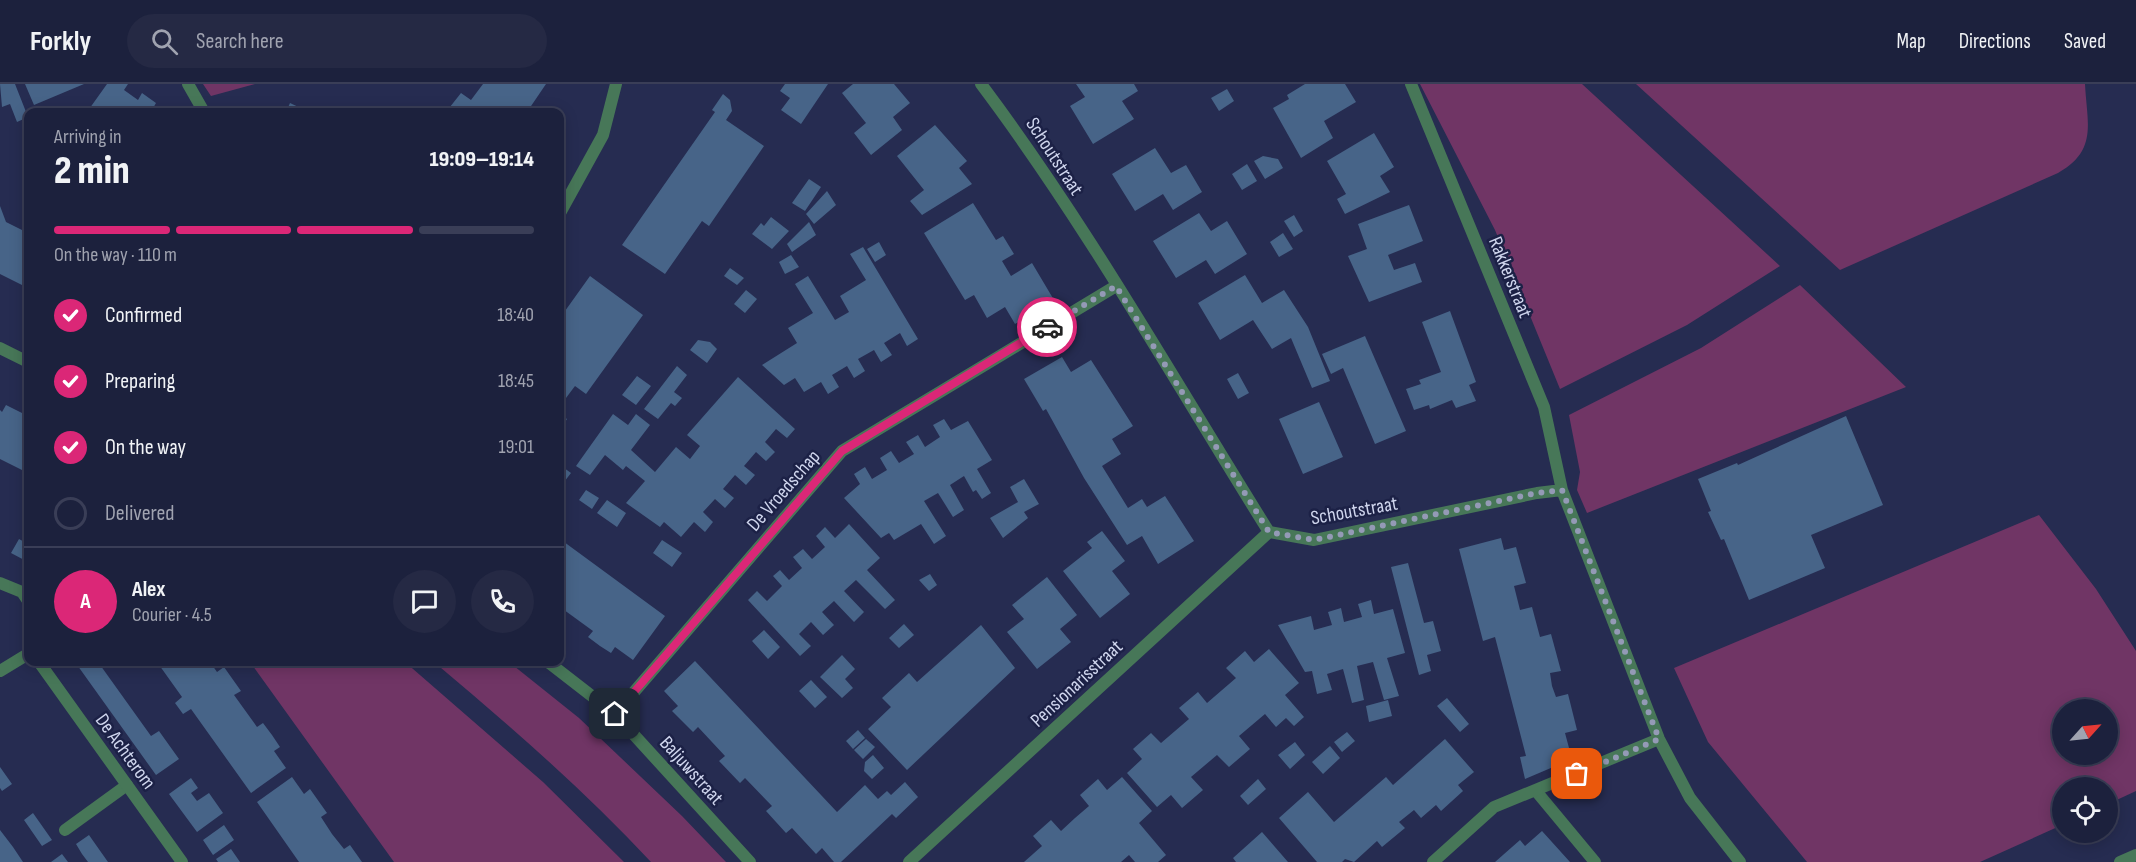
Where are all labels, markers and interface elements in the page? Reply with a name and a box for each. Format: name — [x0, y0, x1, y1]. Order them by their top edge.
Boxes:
search box — [127, 14, 547, 68]
text: Forkly — [30, 25, 91, 58]
icon: search — [148, 25, 181, 58]
text: Search here — [196, 28, 284, 55]
text: Map — [1896, 29, 1926, 54]
text: Directions — [1959, 29, 2031, 54]
text: Saved — [2064, 29, 2106, 54]
street label: Schoutstraat — [1020, 113, 1088, 200]
text: Arriving in — [54, 125, 122, 149]
text: 19:09–19:14 — [429, 146, 534, 173]
text: 2 min — [54, 148, 130, 195]
street label: Rakkerstraat — [1483, 233, 1537, 321]
text: On the way · 110 m — [54, 243, 177, 267]
courier — [1017, 297, 1077, 357]
icon: check — [54, 299, 87, 332]
text: Confirmed — [105, 302, 182, 329]
text: 18:40 — [497, 303, 534, 327]
icon: car — [1031, 311, 1064, 344]
icon: check — [54, 365, 87, 398]
text: Preparing — [105, 368, 175, 395]
text: 18:45 — [498, 369, 534, 393]
icon: check — [54, 431, 87, 464]
text: On the way — [105, 434, 186, 461]
text: 19:01 — [498, 435, 534, 459]
street label: De Vroedschap — [742, 445, 825, 536]
street label: Schoutstraat — [1309, 492, 1400, 530]
text: Delivered — [105, 500, 174, 527]
button: chat — [393, 570, 456, 633]
button: phone — [471, 570, 534, 633]
text: Alex — [132, 576, 165, 603]
text: A — [80, 588, 91, 615]
text: Courier · 4.5 — [132, 603, 212, 627]
street label: Pensionarisstraat — [1026, 635, 1128, 732]
pin — [589, 688, 640, 739]
icon: home — [598, 697, 631, 730]
north arrow — [2052, 699, 2118, 765]
map controls — [2052, 699, 2118, 843]
street label: De Achterom — [90, 709, 161, 794]
street label: Baljuwstraat — [654, 731, 728, 810]
pin — [1551, 748, 1602, 799]
icon: bag — [1560, 757, 1593, 790]
button: locate — [2052, 777, 2118, 843]

